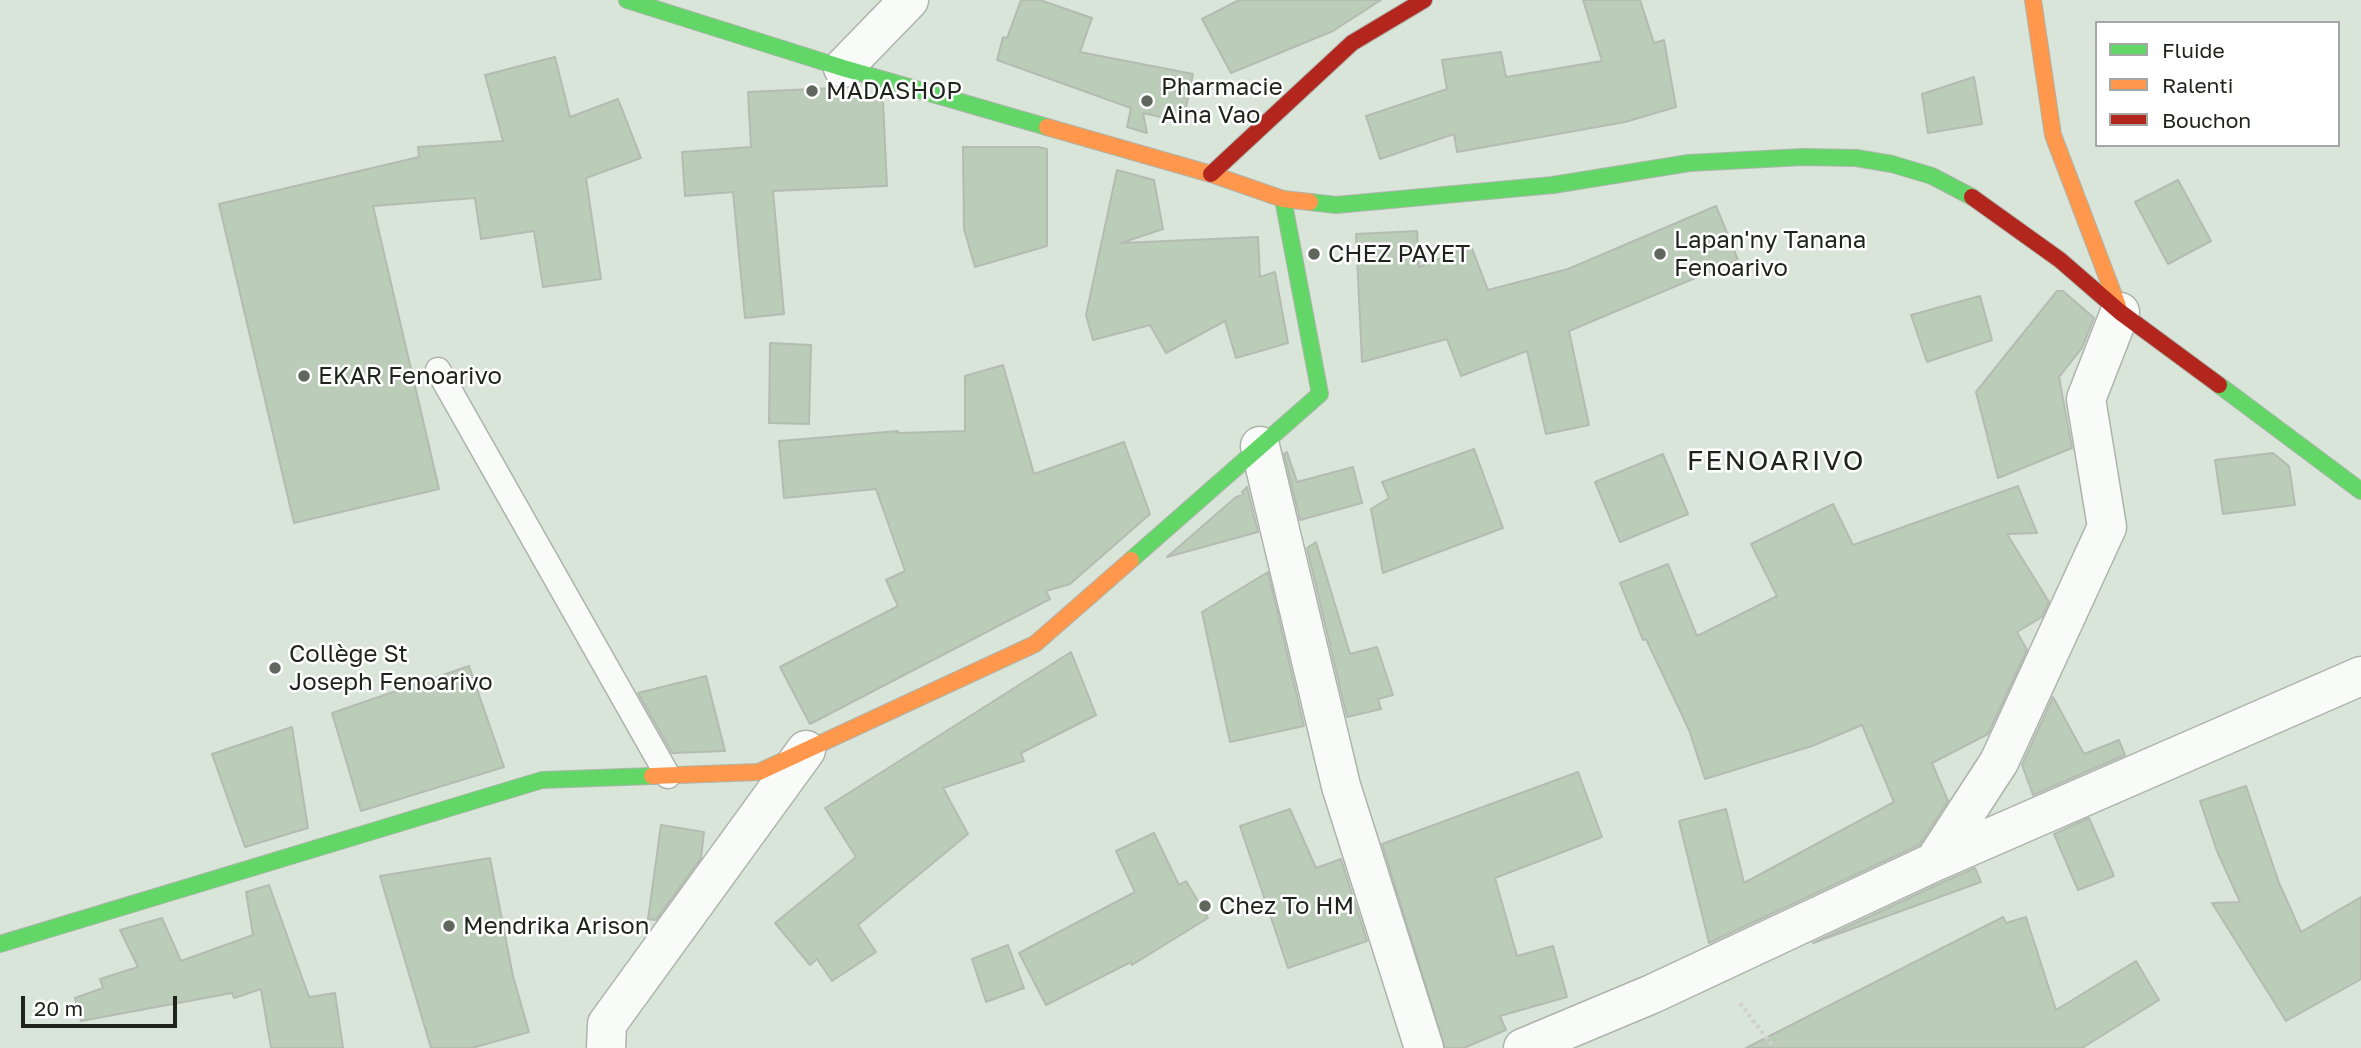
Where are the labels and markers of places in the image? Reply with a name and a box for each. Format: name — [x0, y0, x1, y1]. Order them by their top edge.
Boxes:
place label: Pharmacie Aina Vao — [1161, 73, 1283, 129]
place label: MADASHOP — [826, 77, 962, 105]
marker: MADASHOP — [804, 83, 820, 99]
marker: Pharmacie Aina Vao — [1139, 93, 1155, 109]
place label: Lapan'ny Tanana Fenoarivo — [1674, 226, 1866, 282]
place label: CHEZ PAYET — [1328, 240, 1470, 268]
marker: CHEZ PAYET — [1306, 246, 1322, 262]
marker: Lapan'ny Tanana Fenoarivo — [1652, 246, 1668, 262]
place label: EKAR Fenoarivo — [318, 362, 502, 390]
marker: EKAR Fenoarivo — [296, 368, 312, 384]
place label: Collège St Joseph Fenoarivo — [289, 640, 493, 696]
marker: Collège St Joseph Fenoarivo — [267, 660, 283, 676]
place label: Chez To HM — [1219, 892, 1354, 920]
marker: Chez To HM — [1197, 898, 1213, 914]
place label: Mendrika Arison — [463, 912, 650, 940]
marker: Mendrika Arison — [441, 918, 457, 934]

